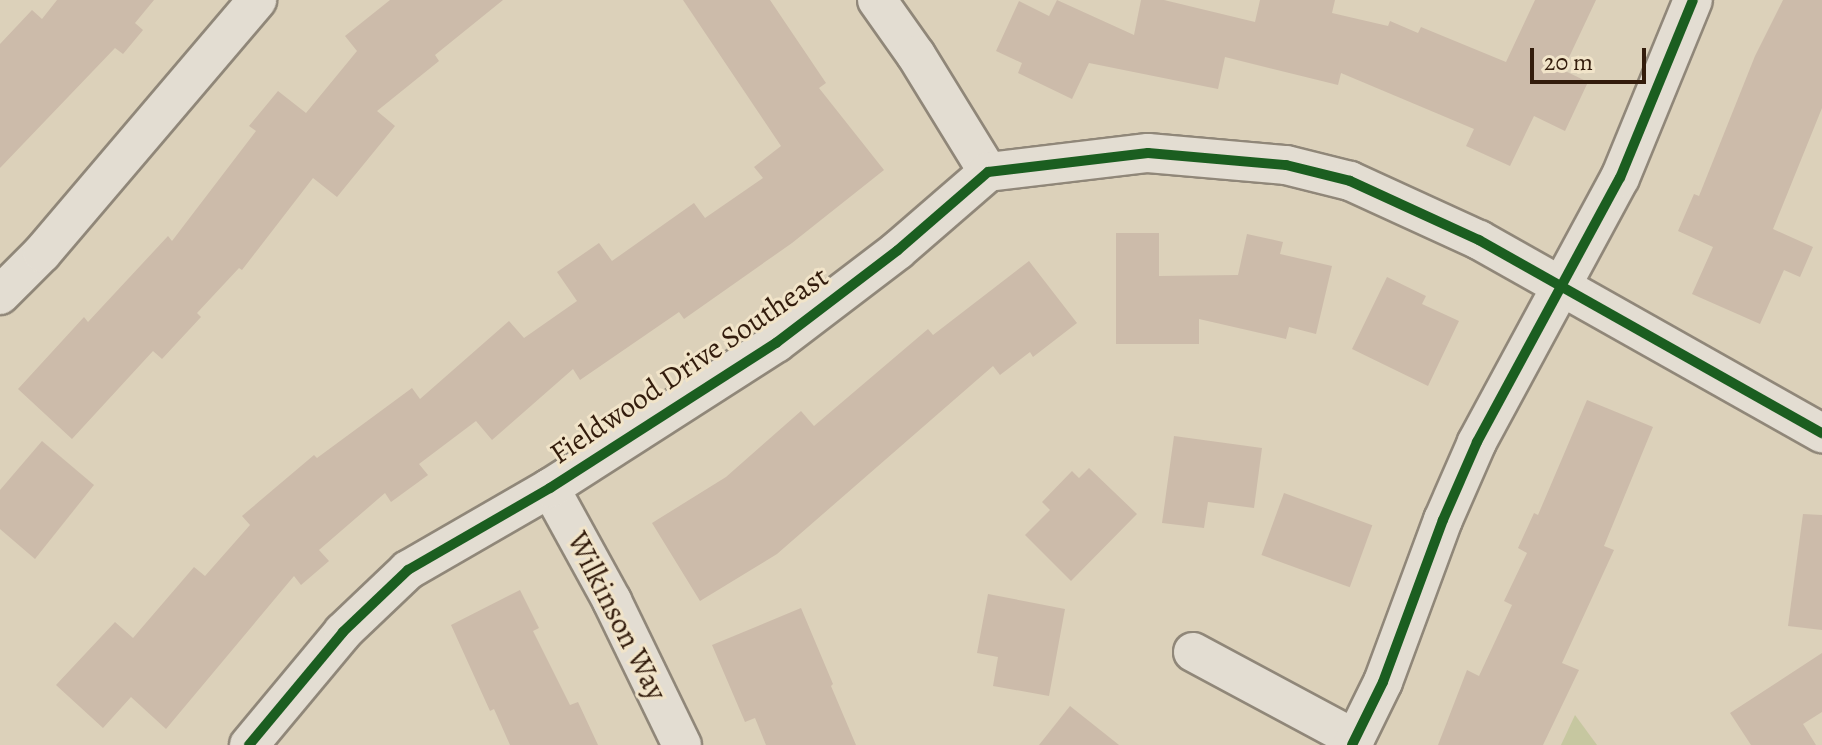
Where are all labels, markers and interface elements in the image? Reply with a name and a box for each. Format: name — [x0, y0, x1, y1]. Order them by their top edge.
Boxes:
scale bar — [1534, 32, 1650, 82]
text: 20 m — [1544, 46, 1593, 78]
street label: Fieldwood Drive Southeast — [543, 258, 835, 472]
street label: Wilkinson Way — [559, 526, 675, 706]

